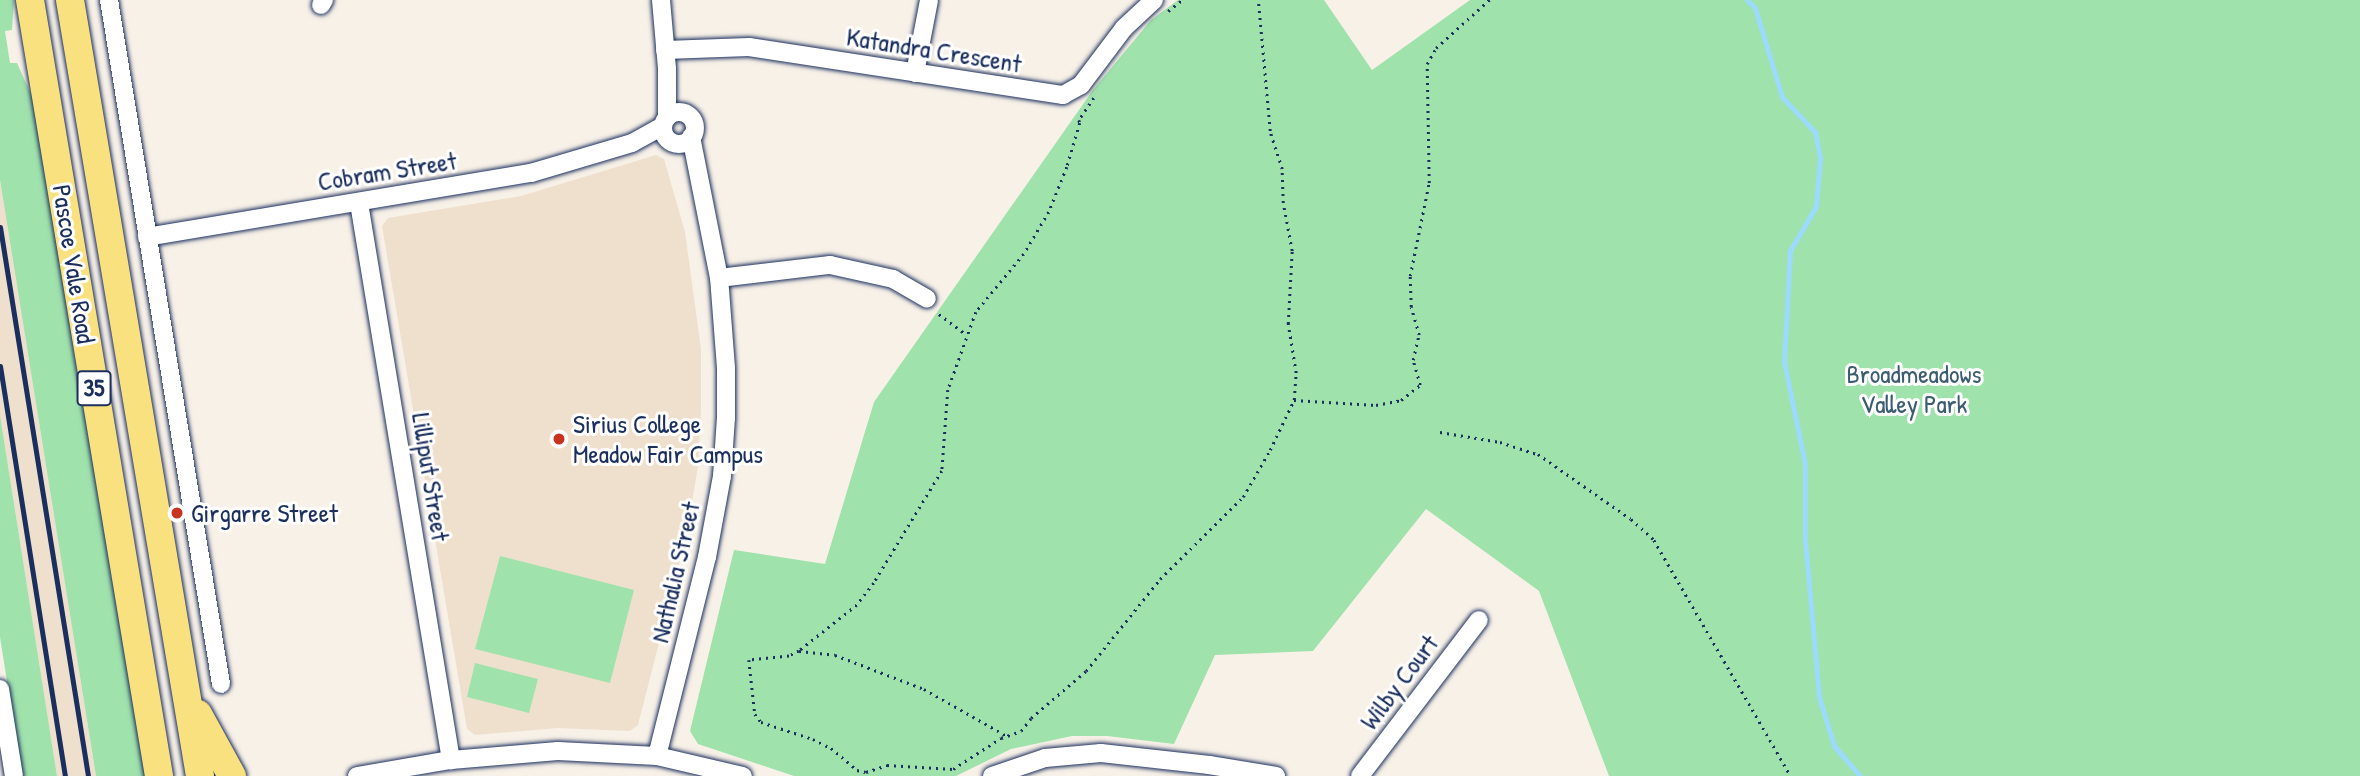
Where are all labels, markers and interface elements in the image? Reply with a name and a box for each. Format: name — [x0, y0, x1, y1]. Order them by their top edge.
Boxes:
street label: Katandra Crescent — [844, 21, 1024, 79]
street label: Cobram Street — [316, 145, 458, 197]
street label: Pascoe Vale Road — [46, 182, 102, 346]
park label: Broadmeadows Valley Park — [1847, 358, 1981, 420]
road number: 35 — [76, 368, 112, 408]
place label: Sirius College Meadow Fair Campus — [573, 408, 763, 470]
street label: Lilliput Street — [405, 411, 457, 543]
marker: Sirius College Meadow Fair Campus — [551, 431, 567, 447]
place label: Girgarre Street — [191, 497, 338, 529]
street label: Nathalia Street — [644, 499, 706, 645]
marker: Girgarre Street — [169, 505, 185, 521]
street label: Wilby Court — [1353, 628, 1445, 736]

